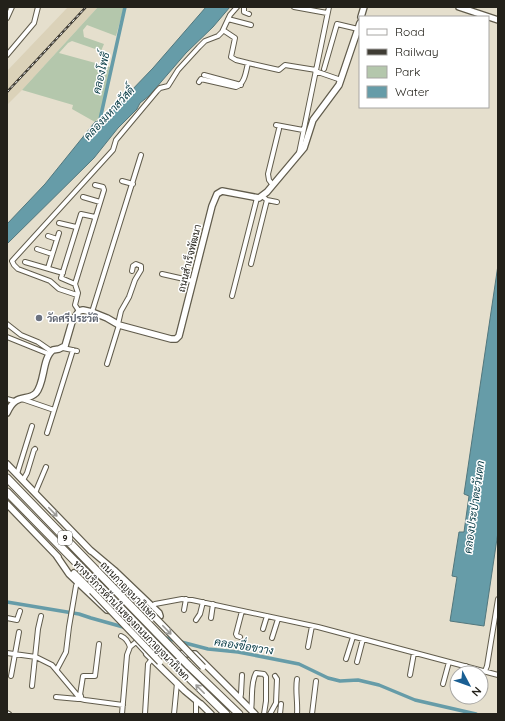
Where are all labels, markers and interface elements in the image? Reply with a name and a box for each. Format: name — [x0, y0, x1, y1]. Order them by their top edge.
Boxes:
legend — [359, 16, 489, 108]
text: Road — [395, 24, 425, 39]
text: Railway — [395, 44, 439, 59]
water label: คลองโพธิ์ — [85, 48, 113, 95]
text: Park — [395, 64, 420, 79]
water label: คลองมหาสวัสดิ์ — [77, 79, 139, 143]
text: Water — [395, 84, 430, 99]
street label: ถนนสำเร็จพัฒนา — [174, 222, 204, 293]
place label: วัดศรีประวัติ — [47, 312, 99, 325]
marker: วัดศรีประวัติ — [34, 313, 44, 323]
water label: คลองประปาตะวันตก — [461, 460, 487, 554]
one-way arrow — [49, 507, 58, 517]
road number: 9 — [58, 531, 72, 545]
street label: ทางบริการด้านในของถนนกาญจนาภิเษก — [71, 557, 193, 683]
street label: ถนนกาญจนาภิเษก — [98, 558, 160, 622]
one-way arrow — [162, 625, 172, 635]
water label: คลองขื่อขวาง — [213, 630, 275, 658]
north arrow — [449, 665, 489, 705]
one-way arrow — [195, 684, 205, 694]
text: N — [469, 684, 484, 699]

